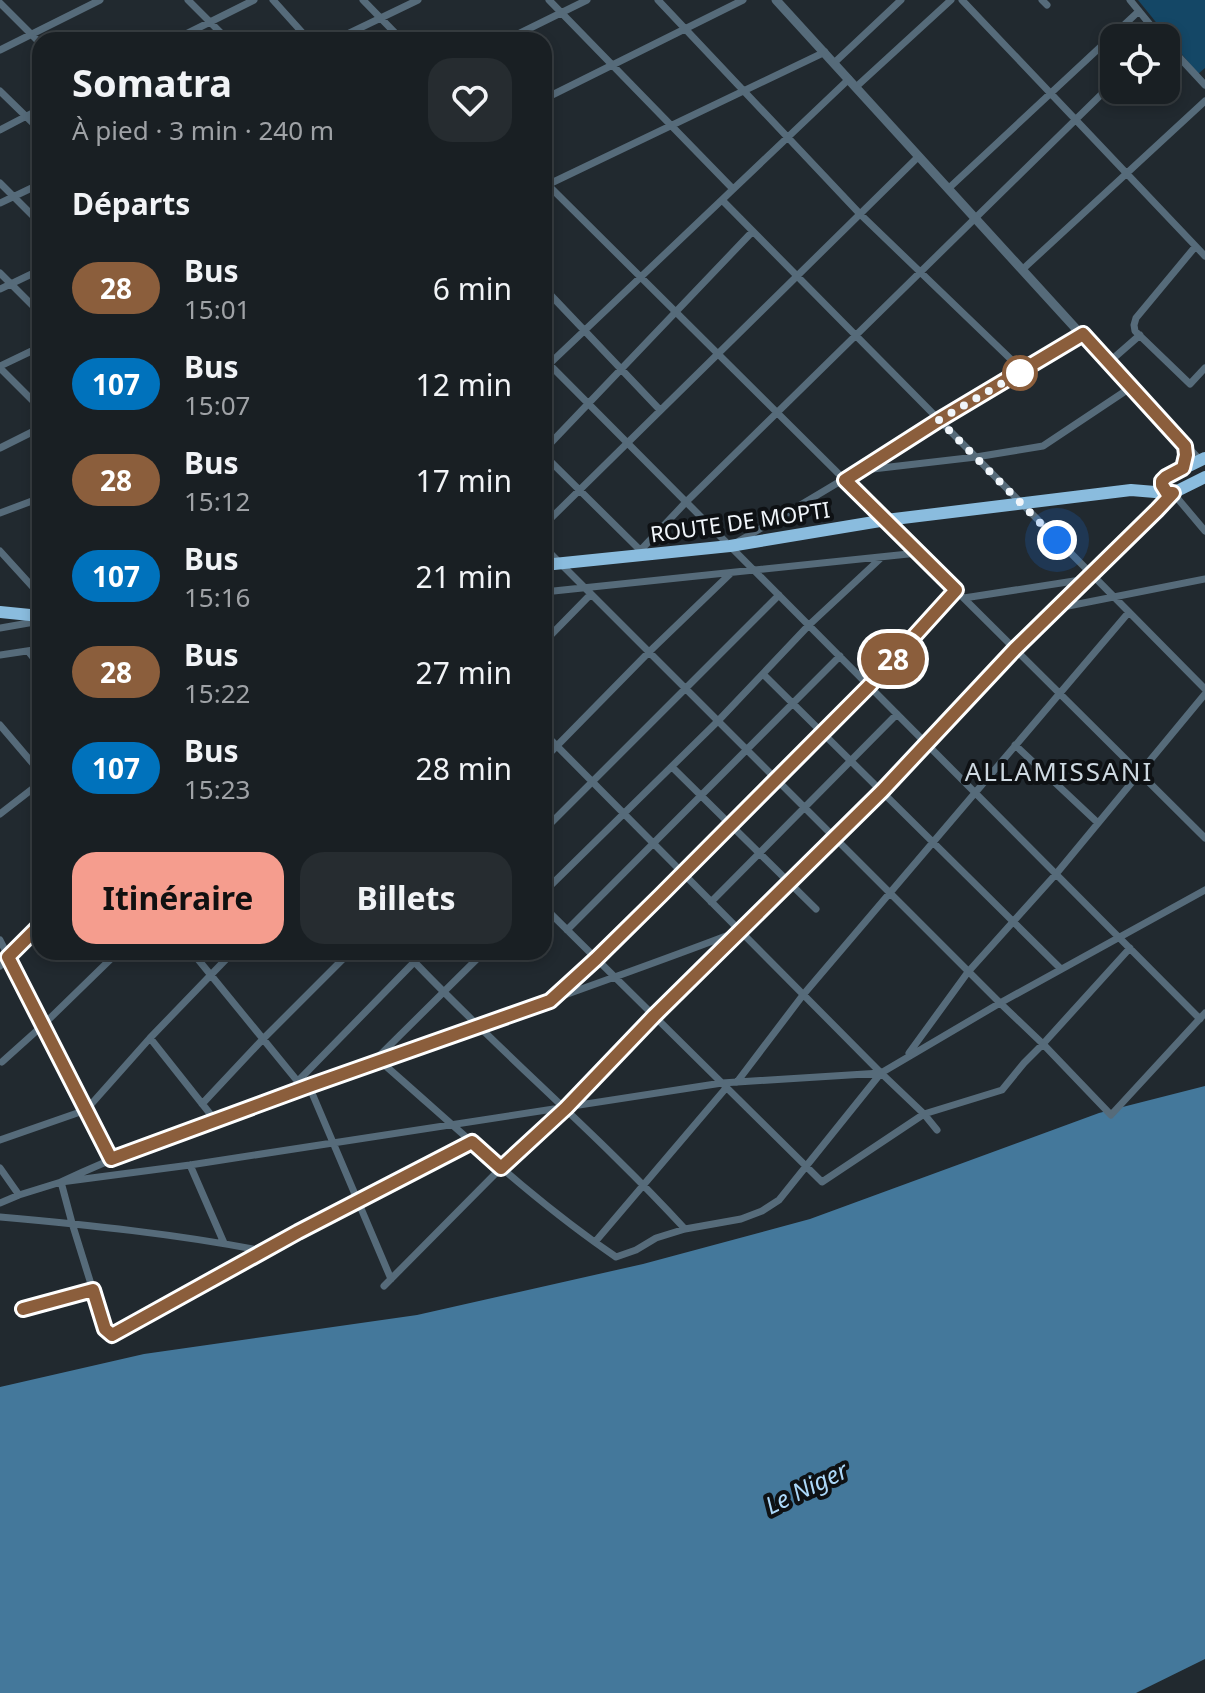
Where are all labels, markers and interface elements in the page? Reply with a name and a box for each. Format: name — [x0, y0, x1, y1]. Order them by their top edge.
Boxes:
map controls — [1100, 24, 1180, 104]
button: locate — [1100, 24, 1180, 104]
text: Somatra — [72, 56, 232, 108]
button: heart — [428, 58, 512, 142]
text: À pied · 3 min · 240 m — [72, 112, 334, 148]
text: Départs — [72, 183, 190, 224]
text: Bus — [184, 250, 239, 291]
text: 6 min — [433, 268, 512, 309]
text: 28 — [100, 269, 132, 307]
text: 15:01 — [184, 291, 250, 327]
text: Bus — [184, 346, 239, 387]
unlabelled marker — [1003, 356, 1037, 390]
text: 12 min — [416, 364, 512, 405]
text: 107 — [92, 365, 140, 403]
text: 15:07 — [184, 387, 250, 423]
text: Bus — [184, 442, 239, 483]
text: 17 min — [416, 460, 512, 501]
text: 28 — [100, 461, 132, 499]
text: 15:12 — [184, 483, 250, 519]
street label: ROUTE DE MOPTI — [648, 494, 832, 548]
your location — [1037, 520, 1077, 560]
text: Bus — [184, 538, 239, 579]
text: 21 min — [416, 556, 512, 597]
text: 107 — [92, 557, 140, 595]
text: 15:16 — [184, 579, 250, 615]
line badge: 28 — [857, 633, 929, 685]
text: Bus — [184, 634, 239, 675]
text: 28 — [877, 640, 909, 678]
text: 27 min — [416, 652, 512, 693]
text: 28 — [100, 653, 132, 691]
text: 15:22 — [184, 675, 250, 711]
text: Bus — [184, 730, 239, 771]
text: 28 min — [416, 748, 512, 789]
text: 107 — [92, 749, 140, 787]
district label: ALLAMISSANI — [965, 753, 1153, 789]
text: 15:23 — [184, 771, 250, 807]
button: Itinéraire — [72, 852, 284, 944]
button: Billets — [300, 852, 512, 944]
water label: Le Niger — [759, 1452, 854, 1521]

